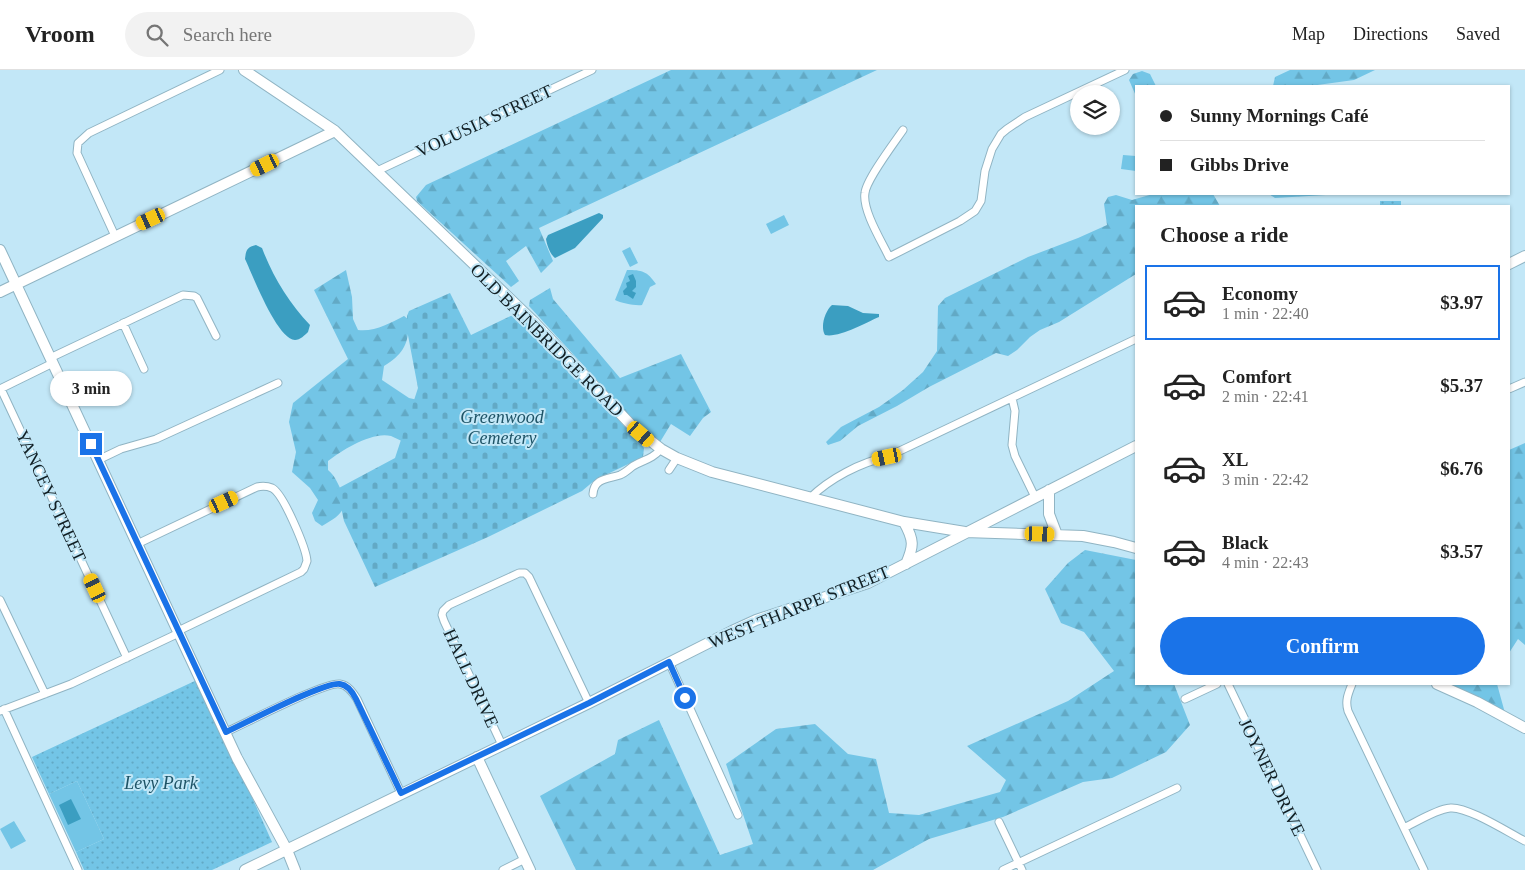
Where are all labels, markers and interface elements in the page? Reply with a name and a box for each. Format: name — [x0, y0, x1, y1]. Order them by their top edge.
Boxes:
search box — [125, 12, 475, 57]
text: Vroom — [25, 21, 95, 47]
icon: search — [143, 21, 171, 49]
text: Search here — [183, 24, 272, 45]
text: Map — [1292, 24, 1325, 44]
text: Directions — [1353, 24, 1428, 44]
text: Saved — [1456, 24, 1500, 44]
street label: VOLUSIA STREET — [412, 81, 556, 161]
map controls — [1070, 85, 1120, 135]
button: layers — [1070, 85, 1120, 135]
text: Sunny Mornings Café — [1190, 105, 1368, 126]
car — [248, 152, 281, 178]
text: Gibbs Drive — [1190, 154, 1289, 175]
car — [134, 206, 167, 232]
text: Choose a ride — [1160, 222, 1288, 247]
street label: OLD BAINBRIDGE ROAD — [466, 259, 628, 421]
icon: car — [1162, 280, 1207, 325]
text: Economy — [1222, 283, 1298, 304]
text: $3.97 — [1440, 292, 1483, 313]
text: 1 min · 22:40 — [1222, 305, 1309, 322]
icon: car — [1162, 363, 1207, 408]
text: Comfort — [1222, 366, 1292, 387]
callout: 3 min — [50, 372, 132, 406]
text: $5.37 — [1440, 375, 1483, 396]
text: 3 min — [72, 380, 110, 397]
text: 2 min · 22:41 — [1222, 388, 1309, 405]
park label: Greenwood Cemetery — [460, 407, 545, 448]
car — [624, 418, 657, 450]
street label: YANCEY STREET — [12, 427, 90, 565]
route end — [80, 433, 102, 455]
icon: car — [1162, 446, 1207, 491]
car — [870, 447, 903, 467]
text: XL — [1222, 449, 1248, 470]
text: $6.76 — [1440, 458, 1483, 479]
text: 3 min · 22:42 — [1222, 471, 1309, 488]
car — [207, 489, 240, 515]
car — [1024, 526, 1055, 542]
icon: car — [1162, 529, 1207, 574]
text: Black — [1222, 532, 1268, 553]
text: $3.57 — [1440, 541, 1483, 562]
text: 4 min · 22:43 — [1222, 554, 1309, 571]
street label: WEST THARPE STREET — [706, 562, 892, 652]
car — [81, 571, 108, 605]
button: Confirm — [1160, 617, 1485, 675]
street label: HALL DRIVE — [439, 625, 503, 731]
route start — [674, 687, 696, 709]
street label: JOYNER DRIVE — [1235, 715, 1309, 839]
park label: Levy Park — [123, 773, 199, 793]

